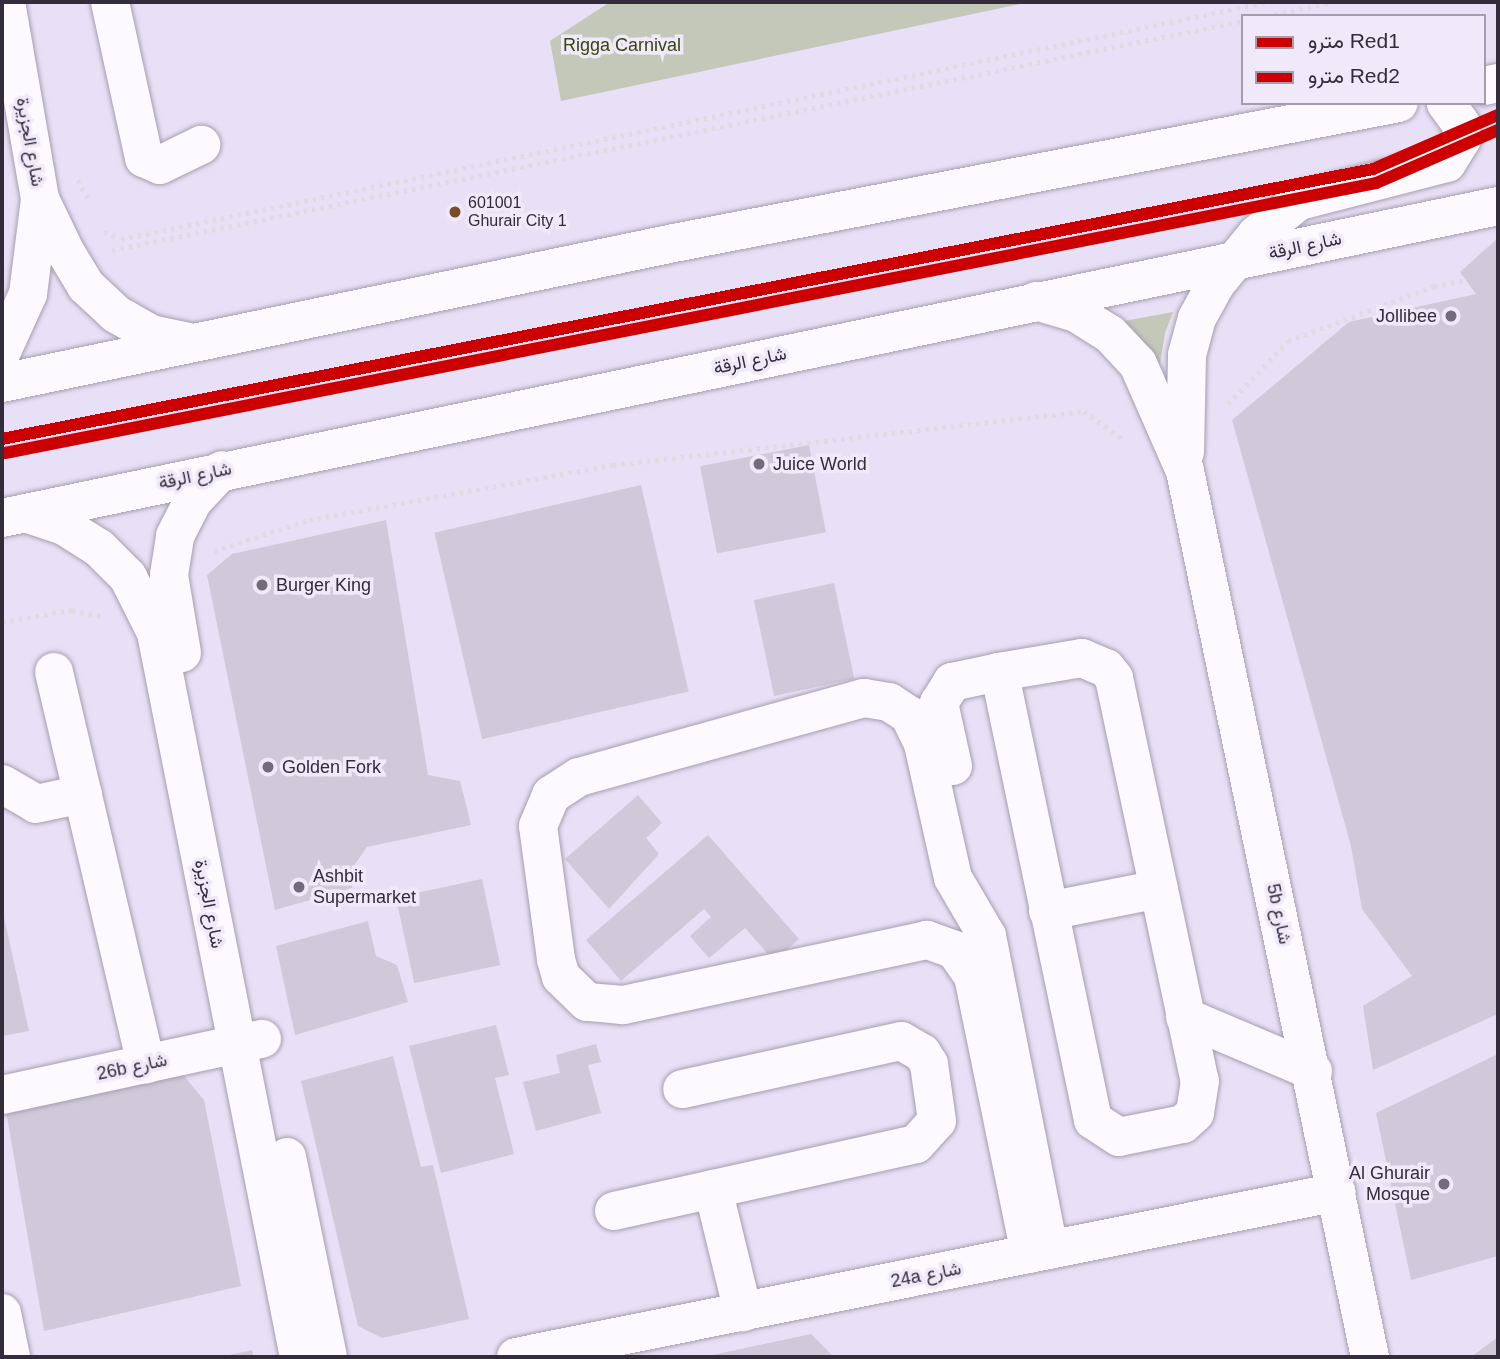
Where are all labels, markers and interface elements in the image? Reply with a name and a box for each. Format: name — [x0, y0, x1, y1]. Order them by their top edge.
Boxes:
legend — [1241, 14, 1486, 105]
text: مترو Red1 — [1308, 29, 1400, 52]
park label: Rigga Carnival — [563, 34, 681, 56]
text: مترو Red2 — [1308, 64, 1400, 87]
street label: شارع الجزيرة — [12, 96, 48, 188]
place label: 601001 Ghurair City 1 — [468, 193, 567, 231]
marker: 601001 Ghurair City 1 — [448, 205, 462, 219]
street label: شارع الرقة — [1267, 228, 1343, 264]
place label: Jollibee — [1376, 305, 1437, 327]
marker: Jollibee — [1443, 308, 1459, 324]
street label: شارع الرقة — [712, 343, 788, 379]
place label: Juice World — [773, 453, 867, 475]
marker: Juice World — [751, 456, 767, 472]
street label: شارع الرقة — [157, 458, 233, 494]
place label: Burger King — [276, 574, 371, 596]
marker: Burger King — [254, 577, 270, 593]
place label: Golden Fork — [282, 756, 381, 778]
marker: Golden Fork — [260, 759, 276, 775]
street label: شارع الجزيرة — [190, 858, 228, 950]
place label: Ashbit Supermarket — [313, 866, 416, 908]
marker: Ashbit Supermarket — [291, 879, 307, 895]
street label: 5b شارع — [1262, 882, 1296, 946]
street label: 26b شارع — [95, 1049, 169, 1085]
place label: Al Ghurair Mosque — [1349, 1163, 1430, 1206]
marker: Al Ghurair Mosque — [1436, 1176, 1452, 1192]
street label: 24a شارع — [889, 1258, 963, 1292]

